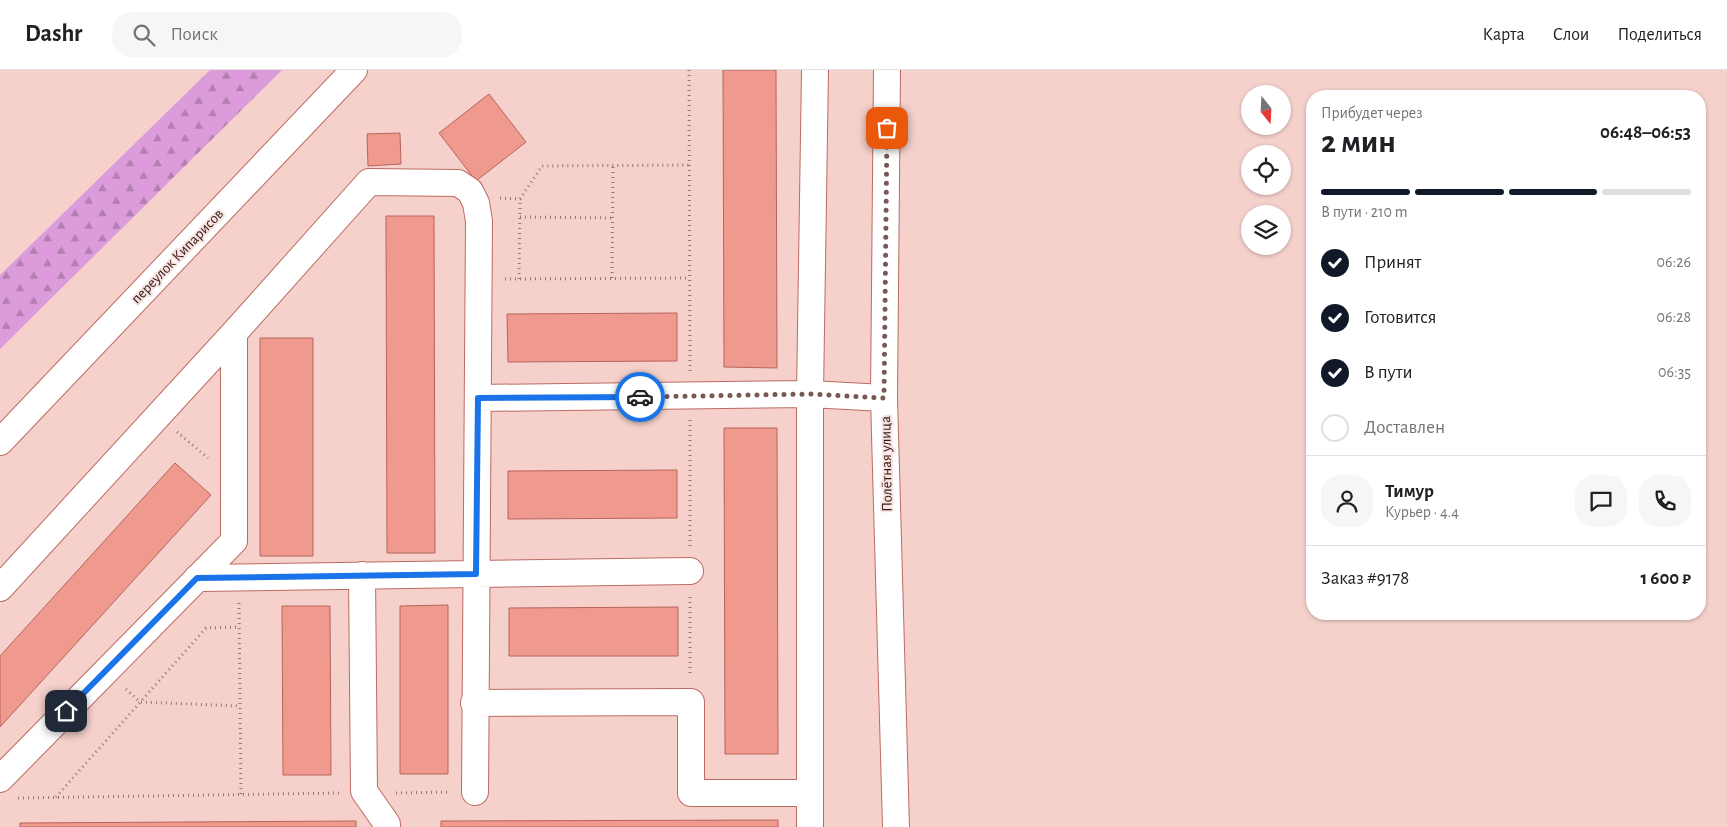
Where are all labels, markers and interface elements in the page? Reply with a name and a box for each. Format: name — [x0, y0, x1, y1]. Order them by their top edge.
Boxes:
search box — [112, 12, 462, 57]
icon: search — [130, 21, 158, 49]
text: Dashr — [25, 22, 82, 46]
text: Поиск — [170, 25, 218, 44]
text: Карта — [1483, 26, 1525, 44]
text: Слои — [1553, 26, 1589, 44]
text: Поделиться — [1617, 26, 1702, 44]
north arrow — [1241, 85, 1291, 135]
map controls — [1241, 85, 1291, 255]
text: Прибудет через — [1321, 105, 1423, 121]
pin — [866, 107, 908, 149]
icon: bag — [873, 114, 901, 142]
text: 06:48–06:53 — [1600, 123, 1691, 142]
text: 2 мин — [1321, 126, 1396, 158]
button: locate — [1241, 145, 1291, 195]
text: В пути · 210 m — [1321, 204, 1408, 220]
button: layers — [1241, 205, 1291, 255]
street label: переулок Кипарисов — [128, 206, 226, 307]
icon: check — [1321, 249, 1349, 277]
text: Принят — [1364, 253, 1421, 272]
text: 06:26 — [1657, 254, 1691, 270]
icon: check — [1321, 304, 1349, 332]
text: Готовится — [1364, 308, 1437, 327]
text: 06:28 — [1657, 309, 1691, 325]
icon: check — [1321, 359, 1349, 387]
text: В пути — [1364, 363, 1413, 382]
text: 06:35 — [1658, 364, 1691, 380]
courier — [615, 372, 665, 422]
icon: car — [626, 383, 654, 411]
street label: Полётная улица — [878, 416, 895, 512]
text: Доставлен — [1364, 418, 1445, 437]
button: person — [1321, 475, 1373, 527]
button: chat — [1575, 475, 1627, 527]
button: phone — [1639, 475, 1691, 527]
text: Тимур — [1385, 482, 1434, 501]
text: Курьер · 4.4 — [1385, 504, 1459, 520]
text: Заказ #9178 — [1321, 569, 1409, 588]
text: 1 600 ₽ — [1641, 569, 1691, 588]
pin — [45, 690, 87, 732]
icon: home — [52, 697, 80, 725]

